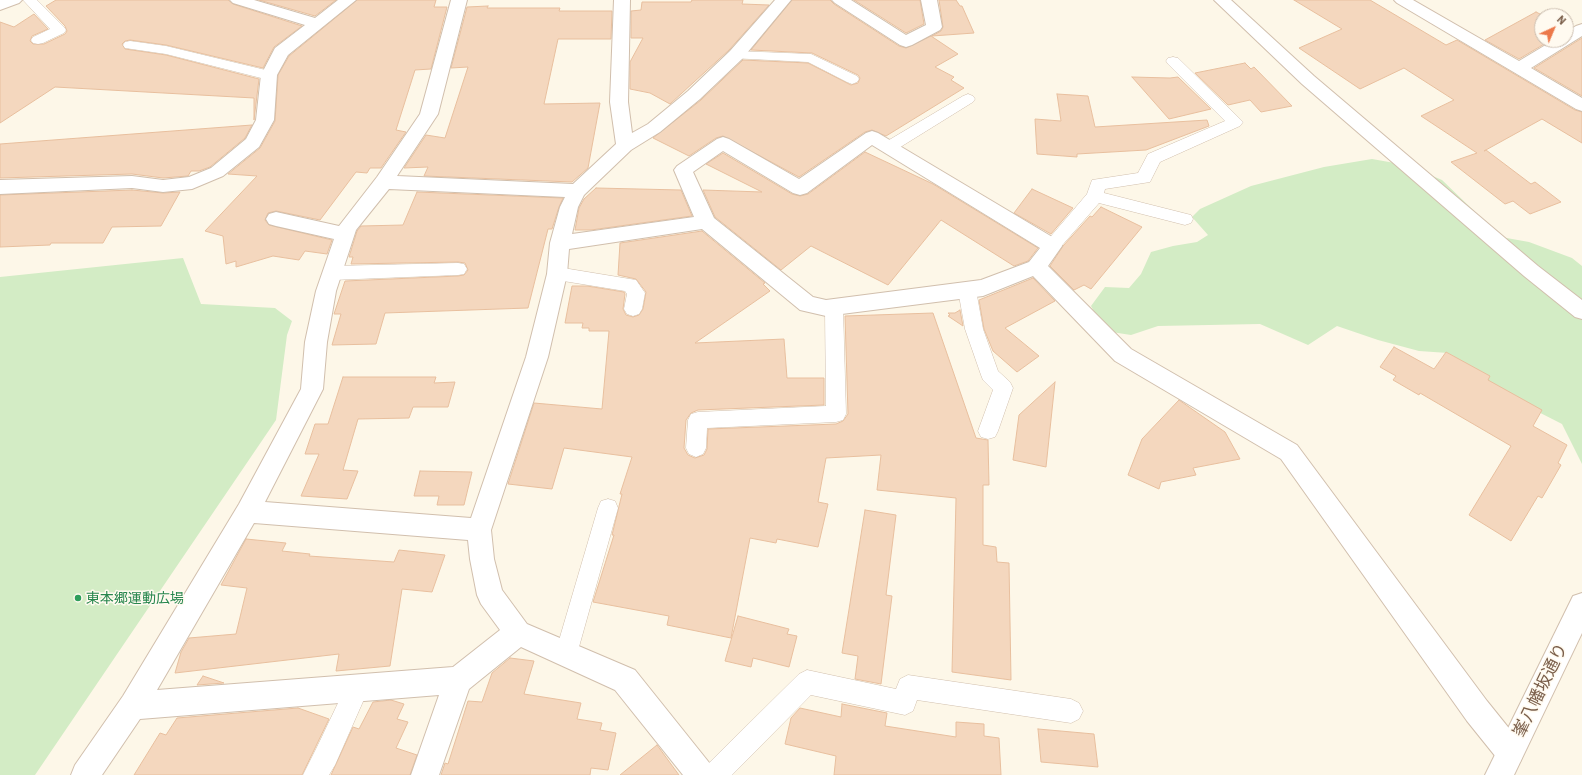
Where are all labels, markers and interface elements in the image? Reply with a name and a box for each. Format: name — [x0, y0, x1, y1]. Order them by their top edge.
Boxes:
north arrow — [1534, 8, 1574, 48]
text: N — [1555, 13, 1569, 27]
place label: 東本郷運動広場 — [86, 590, 184, 606]
marker: 東本郷運動広場 — [73, 593, 83, 603]
street label: 峯八幡坂通り — [1508, 640, 1572, 740]

